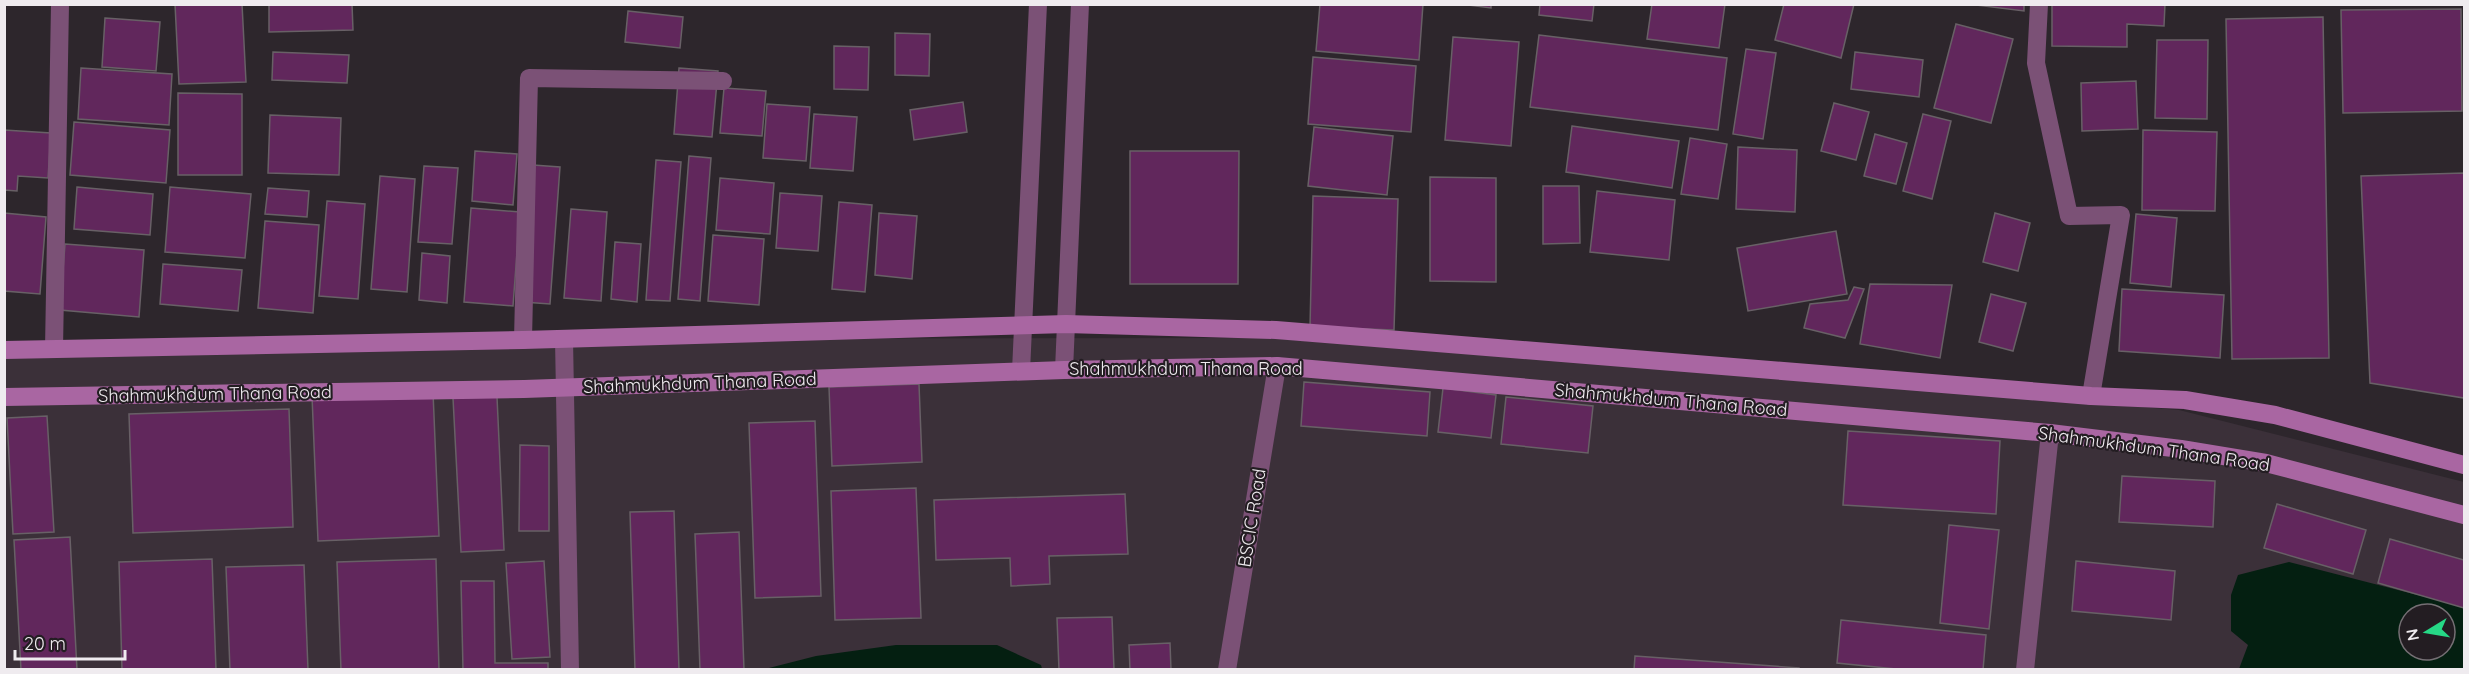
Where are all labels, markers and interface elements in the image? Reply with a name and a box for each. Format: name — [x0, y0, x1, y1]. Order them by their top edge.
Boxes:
street label: Shahmukhdum Thana Road — [1069, 357, 1303, 380]
street label: Shahmukhdum Thana Road — [583, 367, 817, 398]
street label: Shahmukhdum Thana Road — [1554, 378, 1788, 421]
street label: Shahmukhdum Thana Road — [98, 380, 332, 407]
street label: Shahmukhdum Thana Road — [2037, 421, 2271, 476]
street label: BSCIC Road — [1232, 467, 1271, 569]
north arrow — [2397, 602, 2457, 662]
scale bar — [15, 623, 124, 661]
text: N — [2401, 627, 2423, 643]
text: 20 m — [24, 632, 66, 655]

